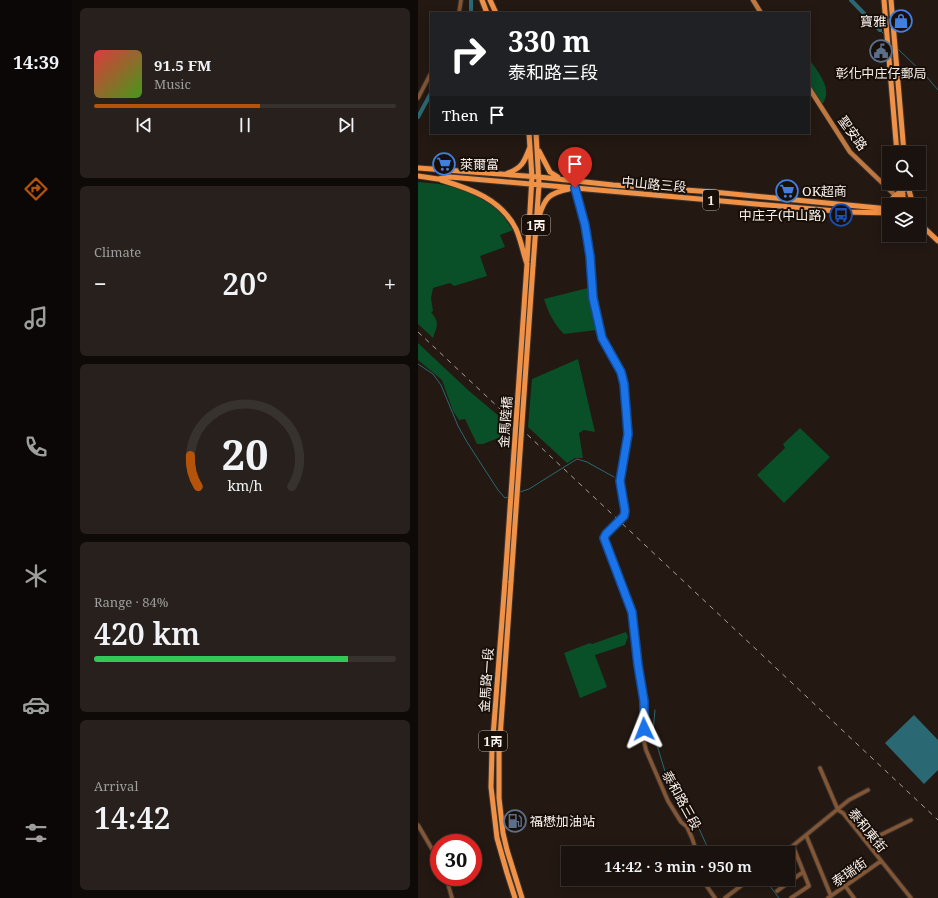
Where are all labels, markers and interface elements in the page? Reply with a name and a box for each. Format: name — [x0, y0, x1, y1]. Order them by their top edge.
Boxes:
shop icon: 寶雅 — [888, 8, 914, 34]
place label: 寶雅 — [860, 12, 886, 30]
text: 330 m — [508, 22, 590, 60]
icon: right — [442, 28, 494, 80]
public building icon: 彰化中庄仔郵局 — [868, 38, 894, 64]
text: 14:39 — [13, 50, 59, 74]
text: 91.5 FM — [154, 55, 211, 75]
text: 泰和路三段 — [508, 60, 598, 84]
place label: 彰化中庄仔郵局 — [835, 64, 927, 82]
text: Music — [154, 75, 191, 93]
icon: arrive — [486, 104, 508, 126]
text: Then — [442, 105, 478, 125]
street label: 聖安路 — [834, 112, 872, 154]
icon: previous — [133, 114, 155, 136]
icon: pause — [234, 114, 256, 136]
icon: next — [335, 114, 357, 136]
map controls — [882, 146, 926, 242]
button: search — [882, 146, 926, 190]
pin — [558, 147, 592, 188]
supermarket icon: 萊爾富 — [431, 151, 457, 177]
icon: arrive — [564, 153, 586, 175]
place label: 萊爾富 — [460, 155, 499, 173]
street label: 中山路三段 — [621, 172, 687, 196]
icon: directions — [22, 175, 50, 203]
supermarket icon: OK超商 — [774, 178, 800, 204]
place label: OK超商 — [802, 182, 847, 200]
road number: 1 — [703, 190, 719, 210]
button: layers — [882, 198, 926, 242]
bus stop icon: 中庄子(中山路) — [828, 202, 854, 228]
place label: 中庄子(中山路) — [739, 206, 826, 224]
road number: 1丙 — [522, 215, 550, 235]
text: Climate — [94, 243, 141, 261]
text: 20° — [222, 263, 268, 304]
text: − — [94, 268, 107, 298]
text: + — [384, 268, 396, 298]
icon: music — [22, 304, 50, 332]
street label: 金馬陸橋 — [494, 395, 516, 449]
text: 20 — [221, 426, 269, 482]
icon: phone — [22, 433, 50, 461]
text: km/h — [227, 476, 263, 495]
icon: climate — [22, 562, 50, 590]
text: Range · 84% — [94, 593, 168, 611]
text: 420 km — [94, 613, 200, 654]
street label: 金馬路一段 — [475, 647, 497, 713]
icon: car — [22, 691, 50, 719]
position arrow — [623, 708, 665, 750]
road number: 1丙 — [479, 731, 507, 751]
street label: 泰和路三段 — [658, 767, 706, 833]
text: Arrival — [94, 777, 138, 795]
text: 14:42 — [94, 797, 170, 838]
street label: 泰和東街 — [845, 804, 891, 856]
fuel station icon: 福懋加油站 — [502, 808, 528, 834]
place label: 福懋加油站 — [530, 812, 595, 830]
icon: filters — [22, 819, 50, 847]
speed limit sign: 30 — [430, 834, 482, 886]
street label: 泰瑞街 — [828, 853, 870, 891]
text: 14:42 · 3 min · 950 m — [604, 856, 752, 876]

